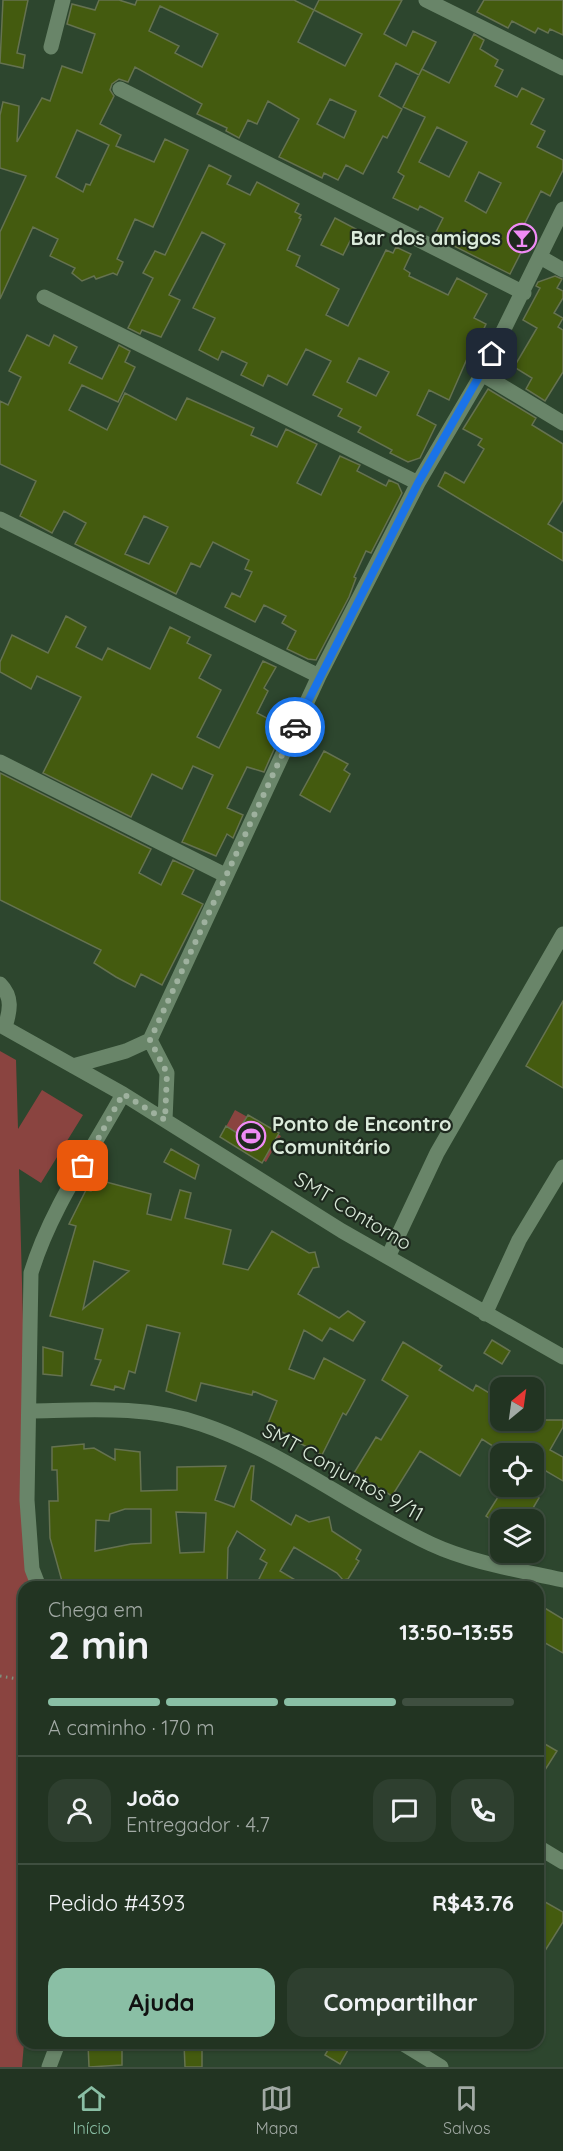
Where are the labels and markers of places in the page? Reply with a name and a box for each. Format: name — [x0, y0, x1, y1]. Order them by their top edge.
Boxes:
bar icon: Bar dos amigos — [506, 222, 538, 254]
place label: Bar dos amigos — [351, 225, 501, 250]
pin — [466, 328, 517, 379]
place label: Ponto de Encontro Comunitário — [272, 1111, 451, 1159]
sports icon: Ponto de Encontro Comunitário — [235, 1120, 267, 1152]
pin — [57, 1140, 108, 1191]

